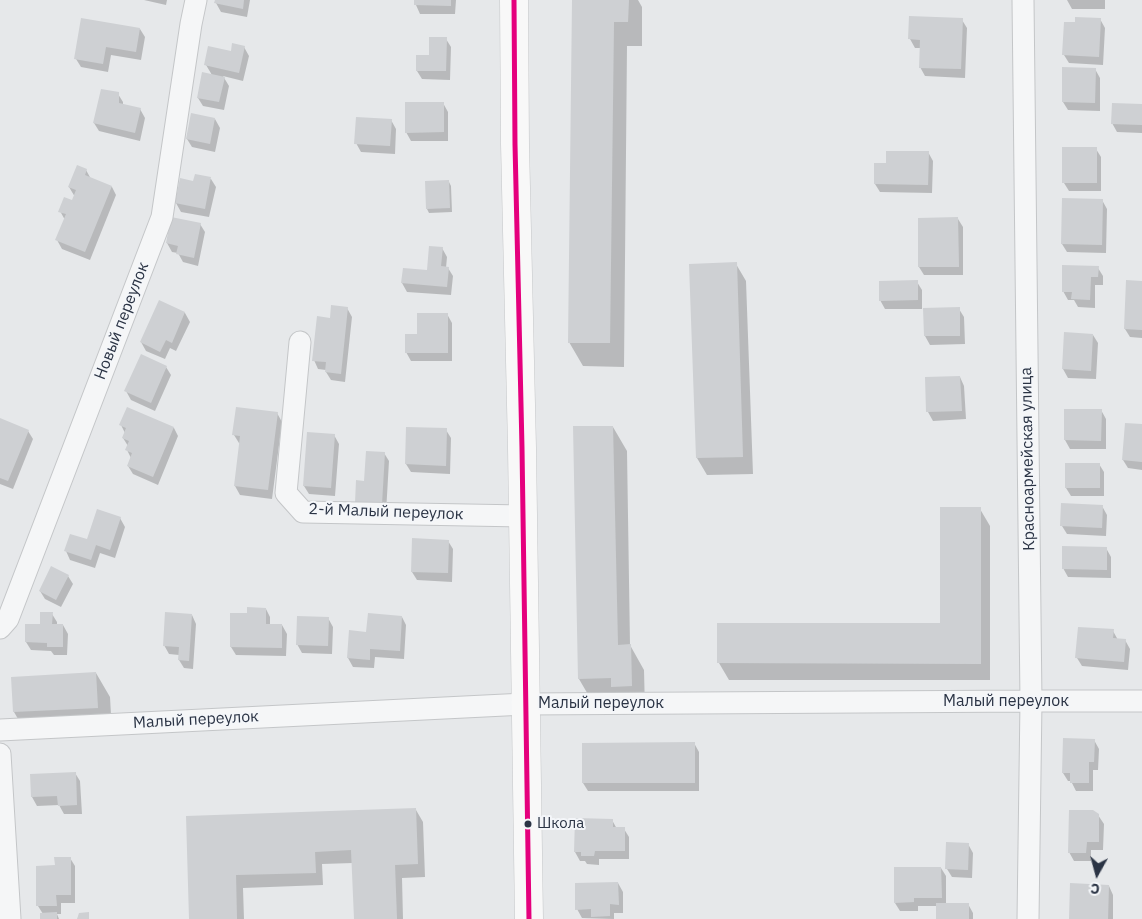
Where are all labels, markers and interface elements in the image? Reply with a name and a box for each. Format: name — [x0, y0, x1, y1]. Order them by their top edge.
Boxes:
street label: Новый переулок — [91, 259, 153, 383]
street label: Красноармейская улица — [1017, 367, 1039, 551]
street label: 2-й Малый переулок — [308, 500, 464, 524]
street label: Малый переулок — [943, 691, 1069, 711]
street label: Малый переулок — [538, 693, 664, 713]
street label: Малый переулок — [133, 707, 259, 733]
place label: Школа — [537, 815, 584, 833]
marker: Школа — [523, 819, 533, 829]
north arrow — [1072, 849, 1122, 899]
text: С — [1090, 879, 1101, 898]

